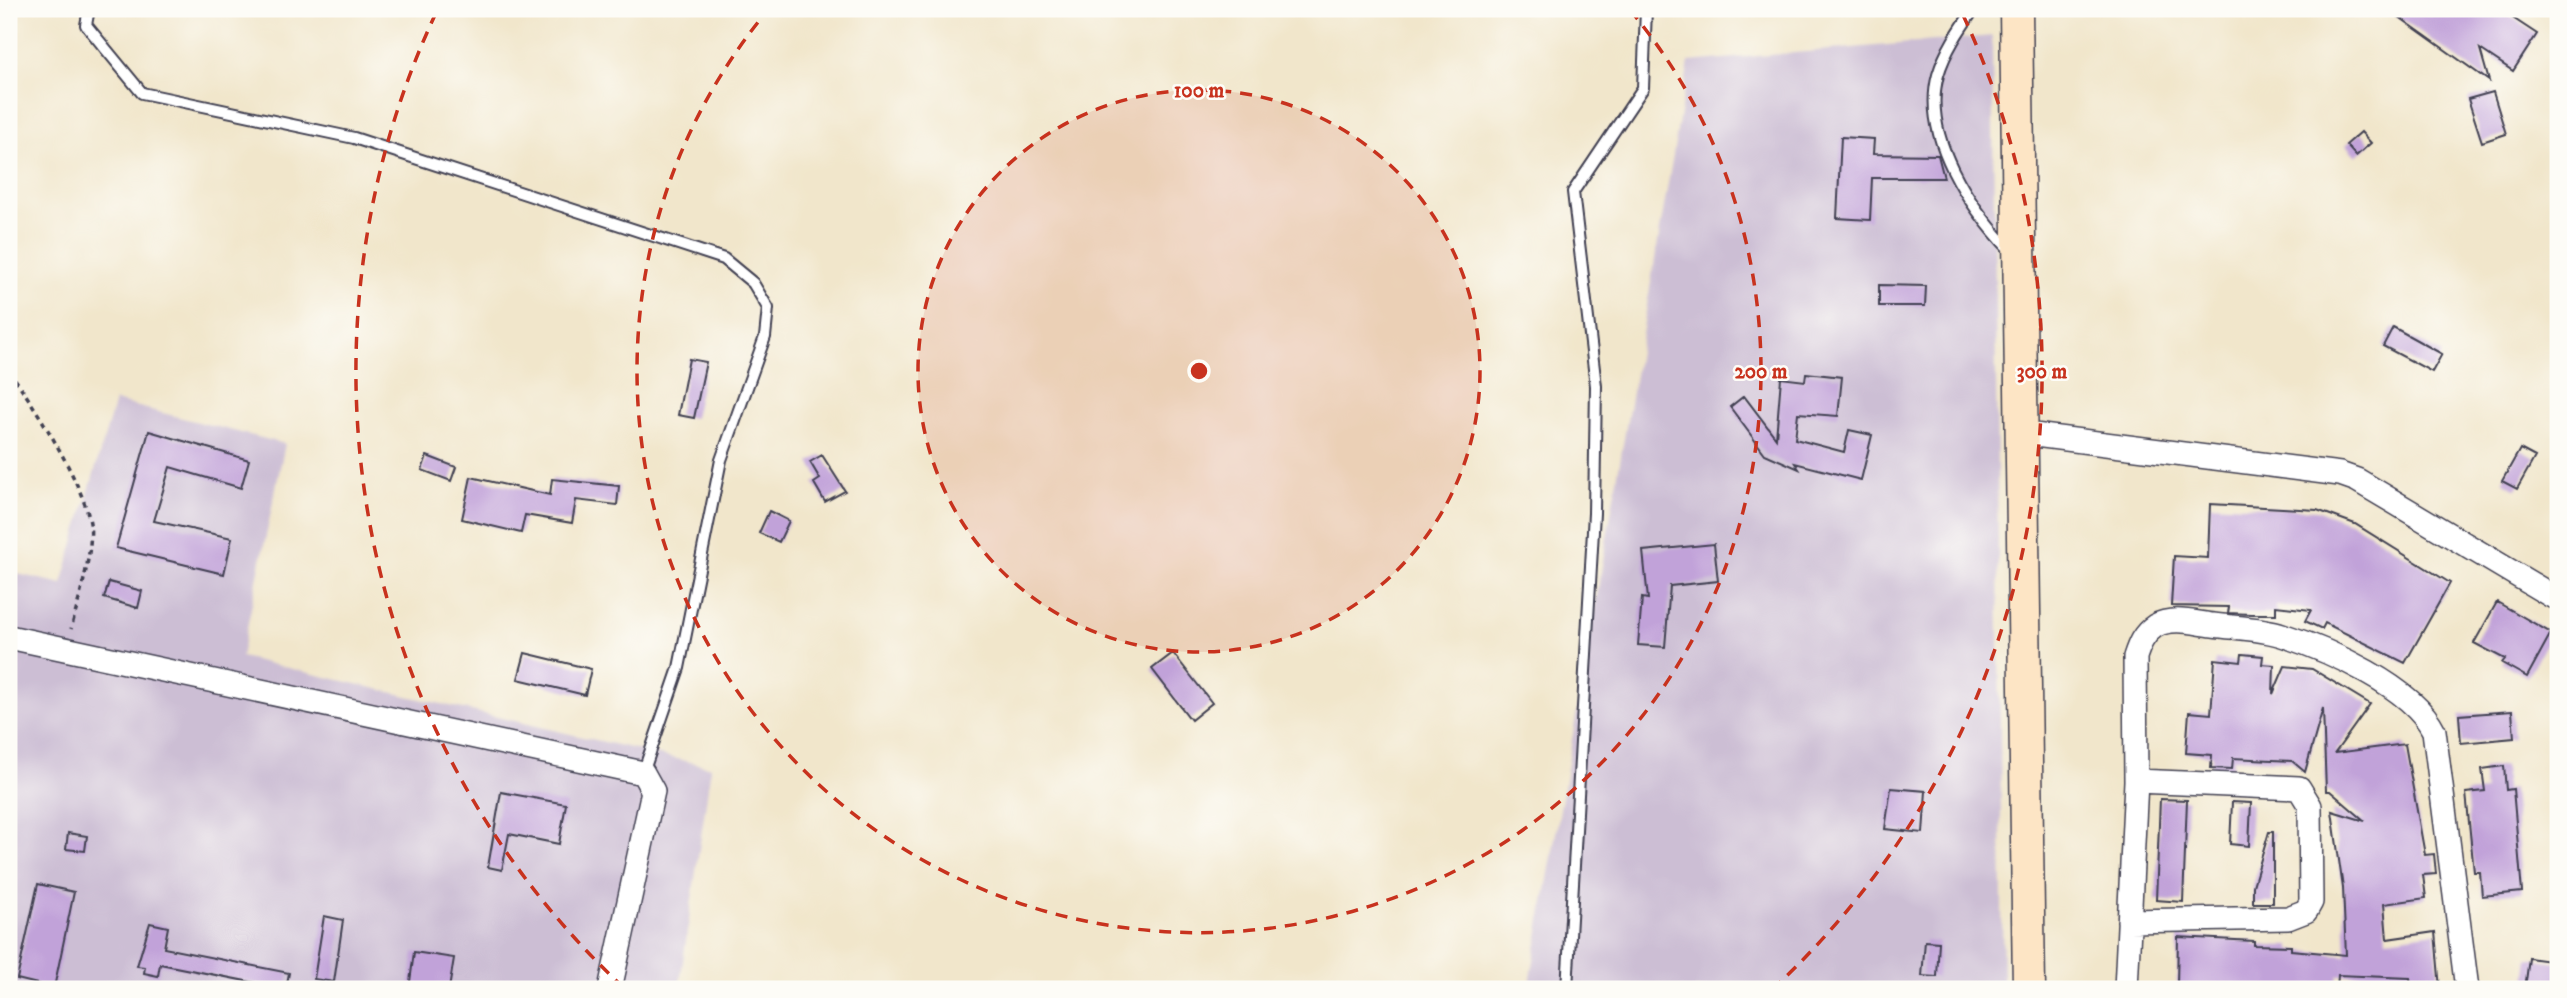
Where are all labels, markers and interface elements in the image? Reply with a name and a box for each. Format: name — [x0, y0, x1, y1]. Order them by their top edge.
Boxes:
text: 100 m — [1174, 78, 1224, 104]
centre of rings — [1187, 359, 1211, 383]
text: 200 m — [1734, 359, 1788, 385]
text: 300 m — [2017, 359, 2068, 385]

